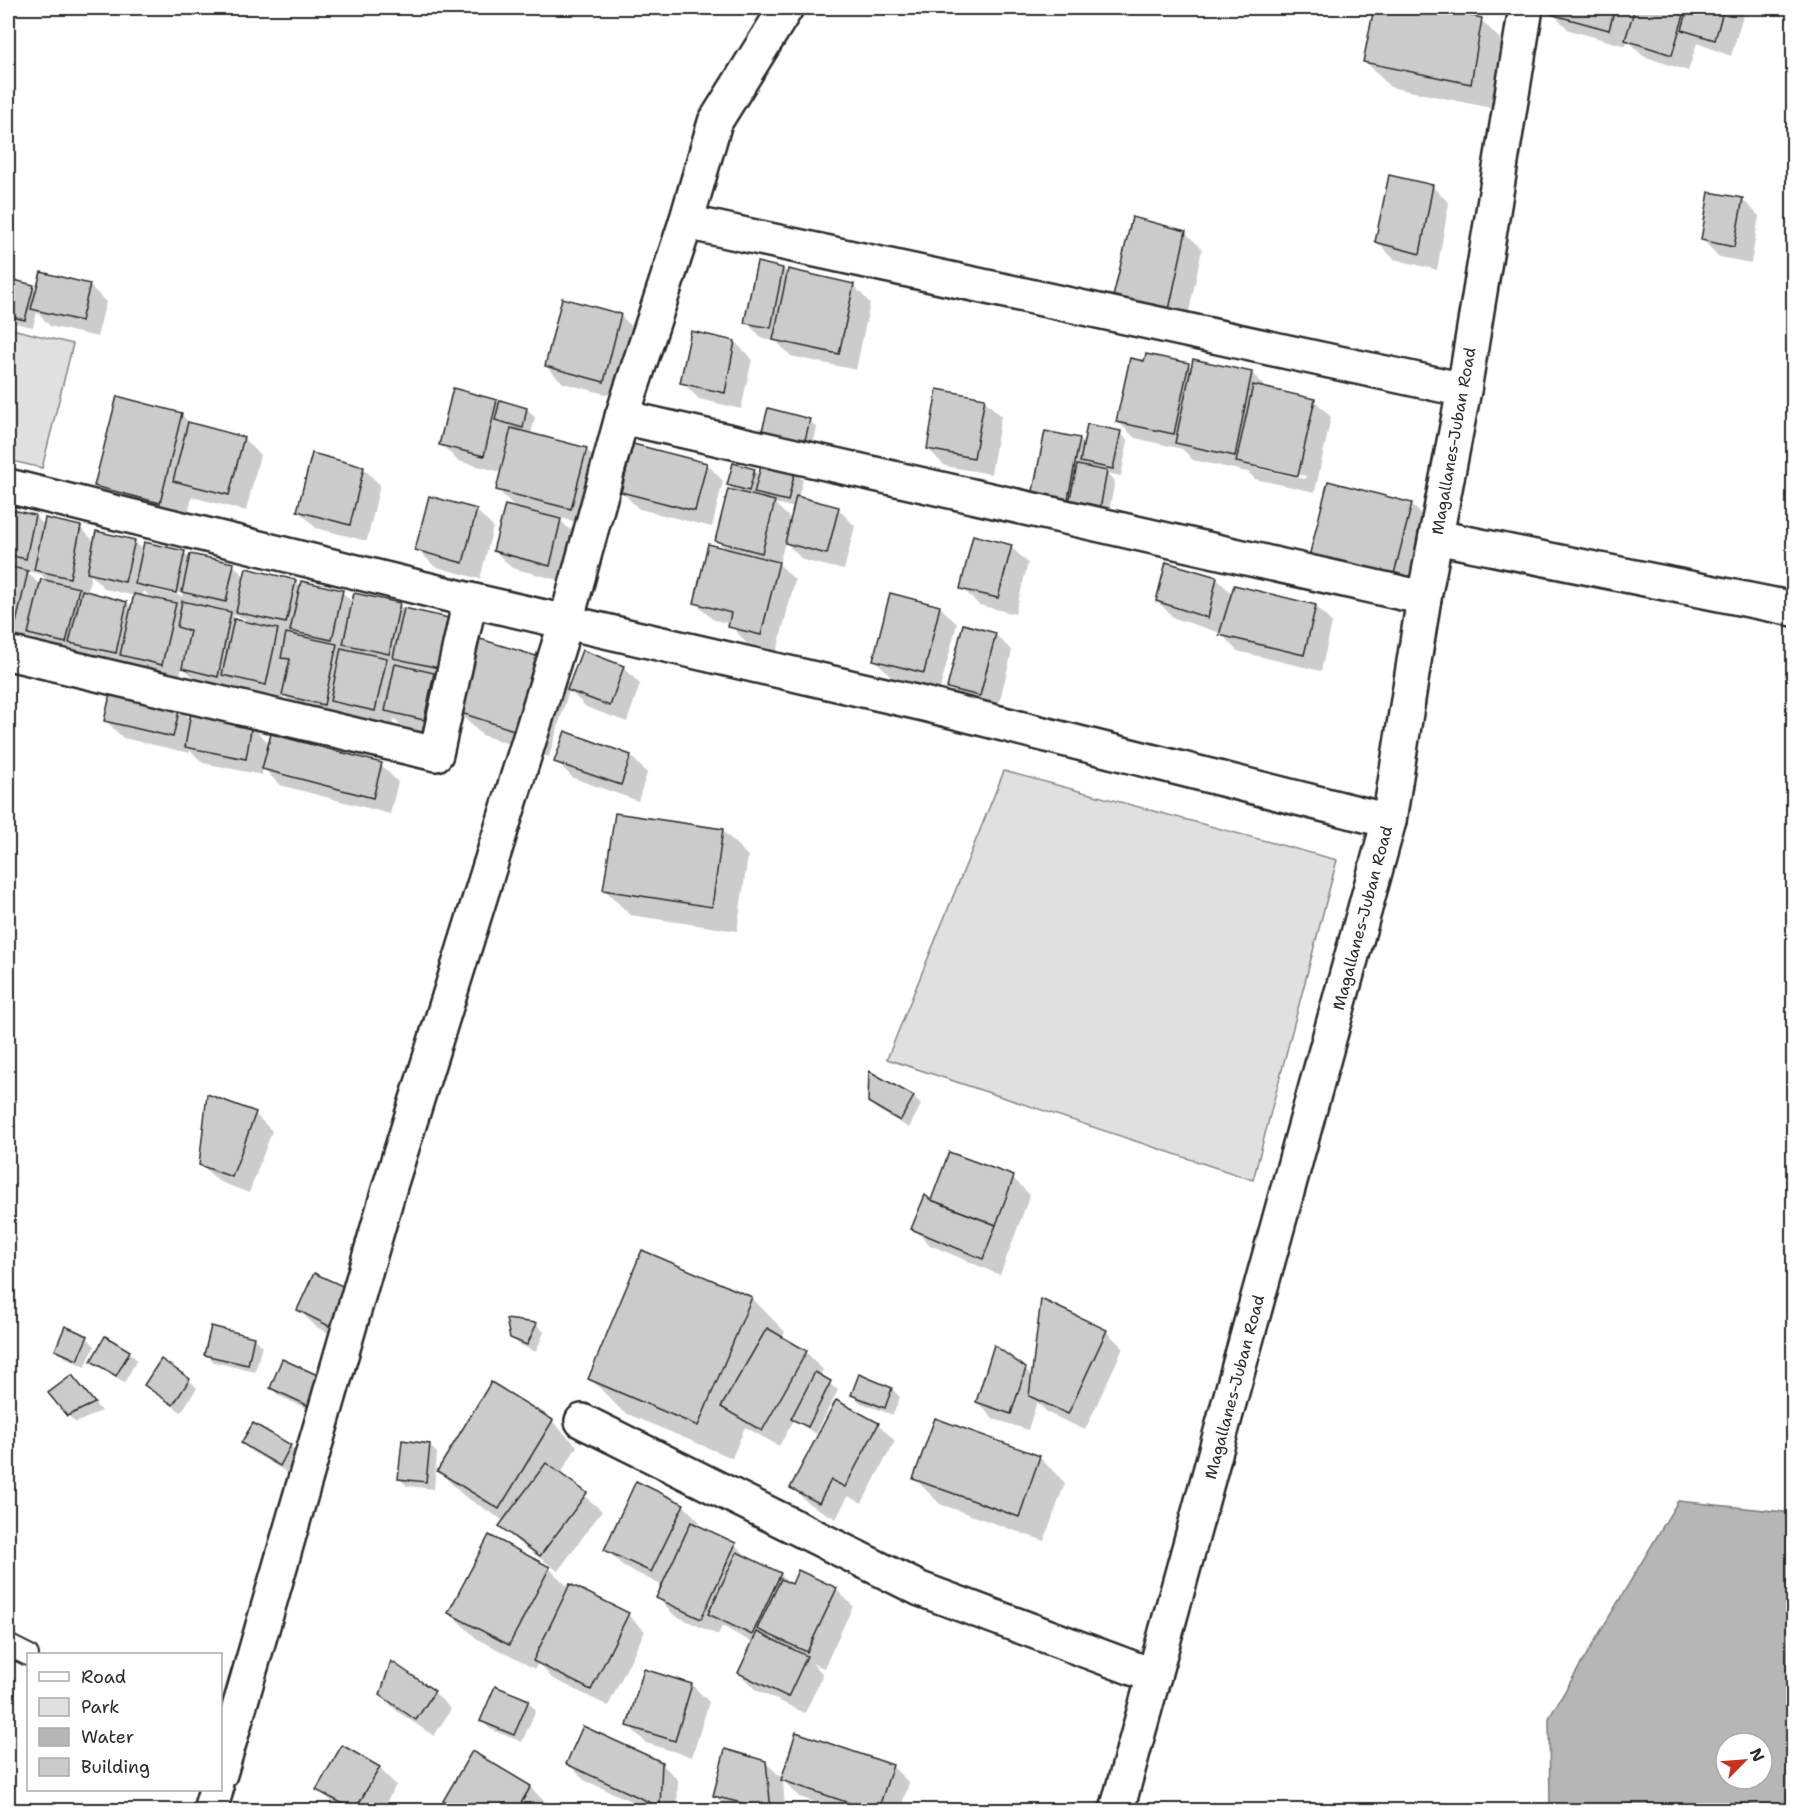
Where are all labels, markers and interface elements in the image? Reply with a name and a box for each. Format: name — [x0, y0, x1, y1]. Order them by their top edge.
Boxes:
street label: Magallanes-Juban Road — [1427, 346, 1480, 536]
street label: Magallanes-Juban Road — [1328, 824, 1397, 1013]
street label: Magallanes-Juban Road — [1200, 1293, 1269, 1482]
legend — [27, 1653, 222, 1791]
text: Road — [81, 1665, 126, 1689]
text: Park — [81, 1695, 120, 1719]
text: Water — [81, 1725, 134, 1749]
north arrow — [1714, 1731, 1774, 1791]
text: N — [1745, 1745, 1769, 1765]
text: Building — [81, 1755, 150, 1779]

